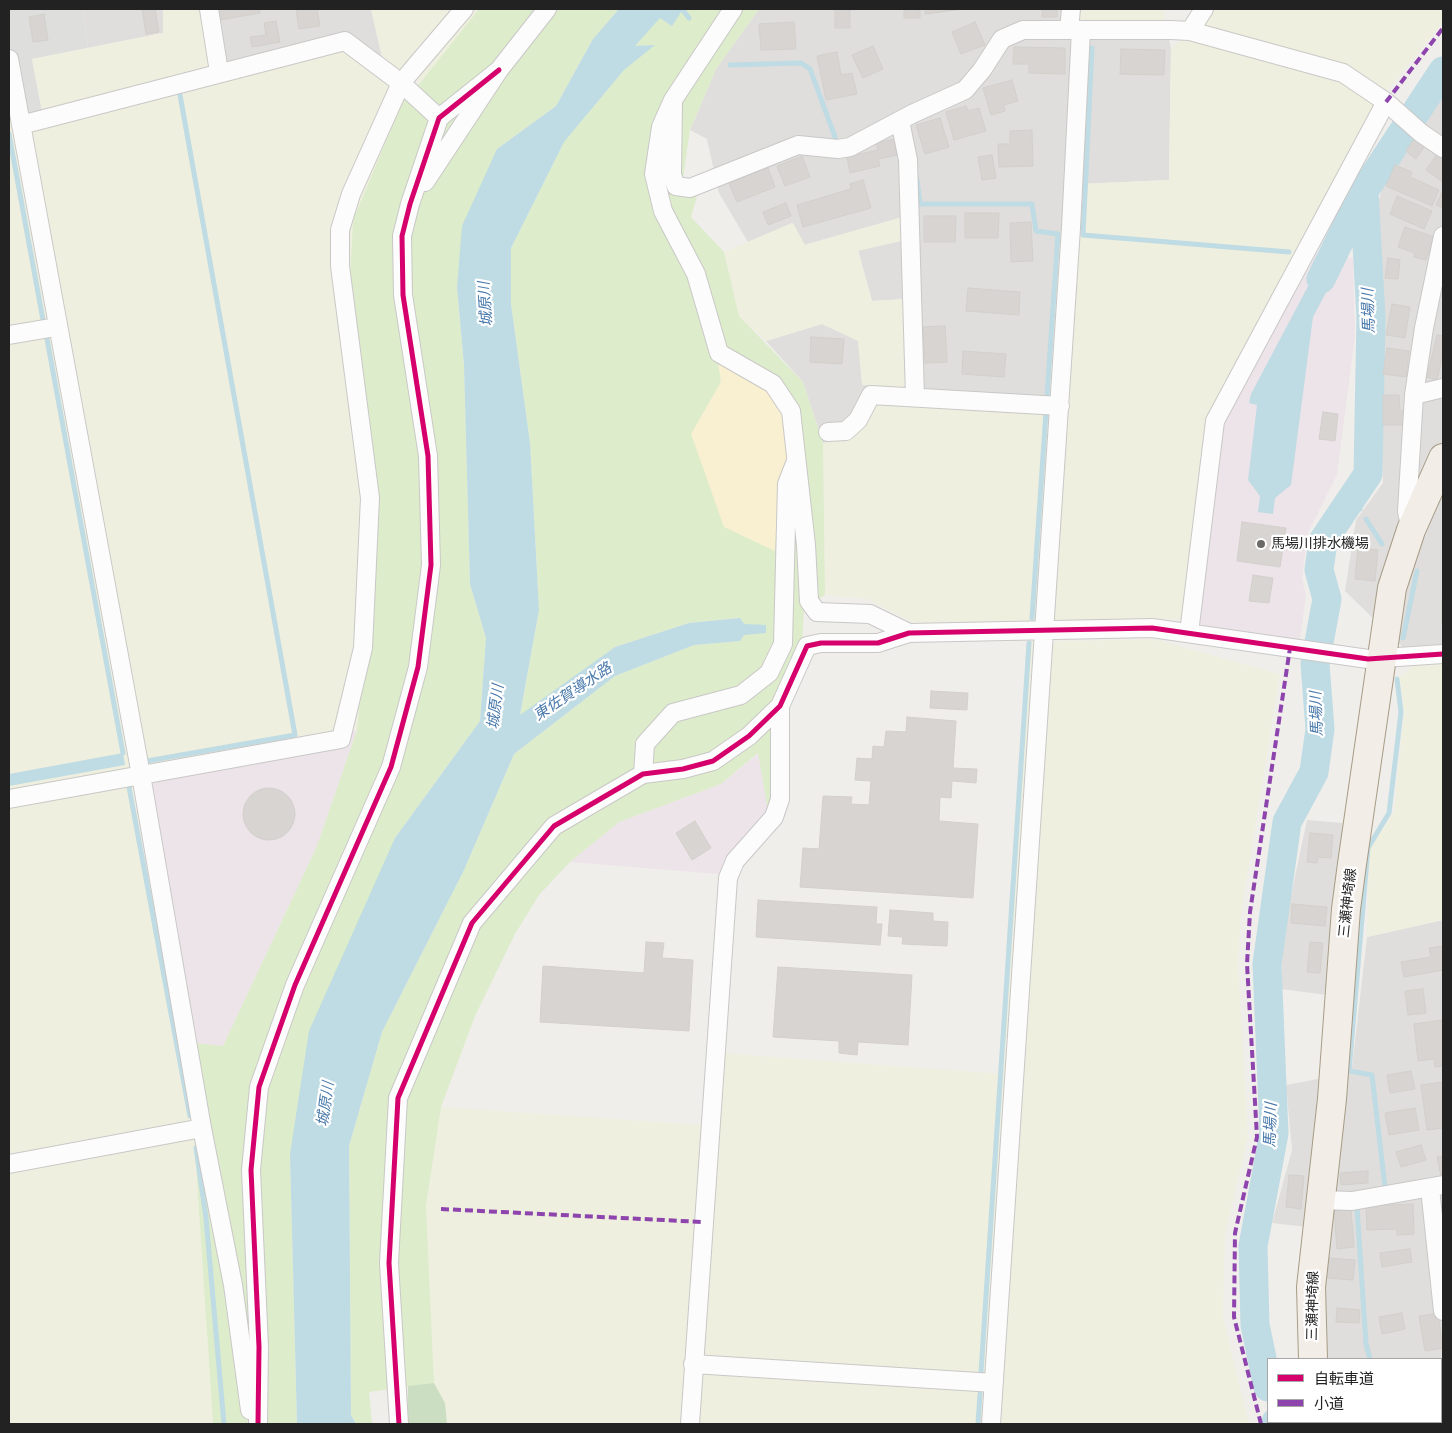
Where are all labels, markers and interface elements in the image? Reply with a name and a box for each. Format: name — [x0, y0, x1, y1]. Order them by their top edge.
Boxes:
water label: 城原川 — [475, 281, 497, 327]
water label: 馬場川 — [1359, 288, 1379, 334]
place label: 馬場川排水機場 — [1271, 536, 1369, 552]
marker: 馬場川排水機場 — [1255, 538, 1267, 550]
water label: 東佐賀導水路 — [531, 659, 615, 725]
water label: 城原川 — [484, 684, 508, 730]
water label: 馬場川 — [1307, 691, 1327, 737]
street label: 三瀬神埼線 — [1336, 867, 1360, 939]
water label: 城原川 — [314, 1080, 338, 1128]
water label: 馬場川 — [1261, 1102, 1281, 1148]
street label: 三瀬神埼線 — [1304, 1271, 1322, 1341]
legend — [1267, 1358, 1442, 1423]
text: 自転車道 — [1314, 1369, 1374, 1388]
text: 小道 — [1314, 1394, 1344, 1413]

